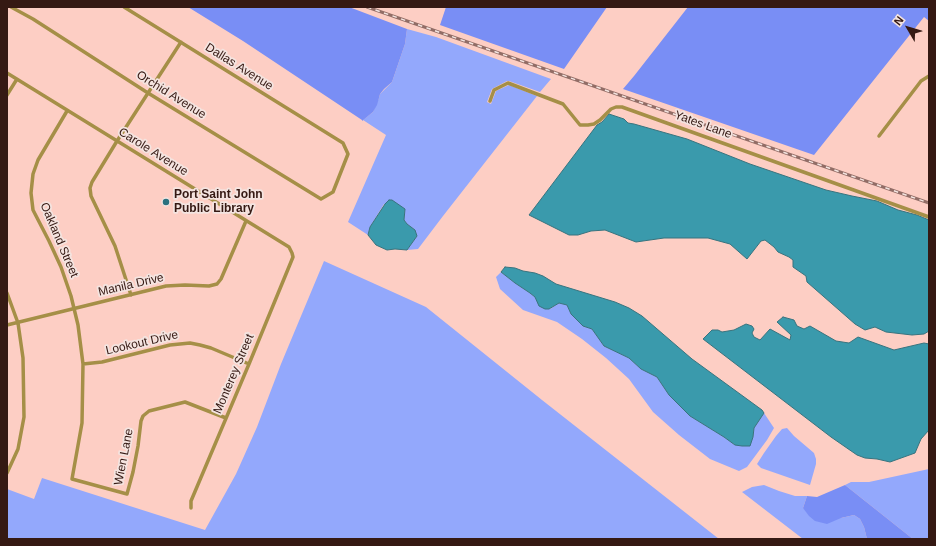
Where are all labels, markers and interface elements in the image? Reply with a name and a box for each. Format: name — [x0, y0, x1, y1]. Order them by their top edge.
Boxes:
north arrow — [888, 8, 928, 48]
text: N — [891, 14, 906, 27]
street label: Dallas Avenue — [202, 40, 276, 94]
street label: Orchid Avenue — [134, 68, 208, 122]
street label: Yates Lane — [672, 108, 734, 142]
street label: Carole Avenue — [116, 125, 190, 179]
place label: Port Saint John Public Library — [174, 188, 263, 216]
marker: Port Saint John Public Library — [161, 197, 171, 207]
street label: Oakland Street — [37, 200, 81, 280]
street label: Manila Drive — [97, 270, 165, 300]
street label: Lookout Drive — [104, 328, 180, 358]
street label: Monterey Street — [211, 332, 257, 416]
street label: Wien Lane — [111, 427, 137, 487]

